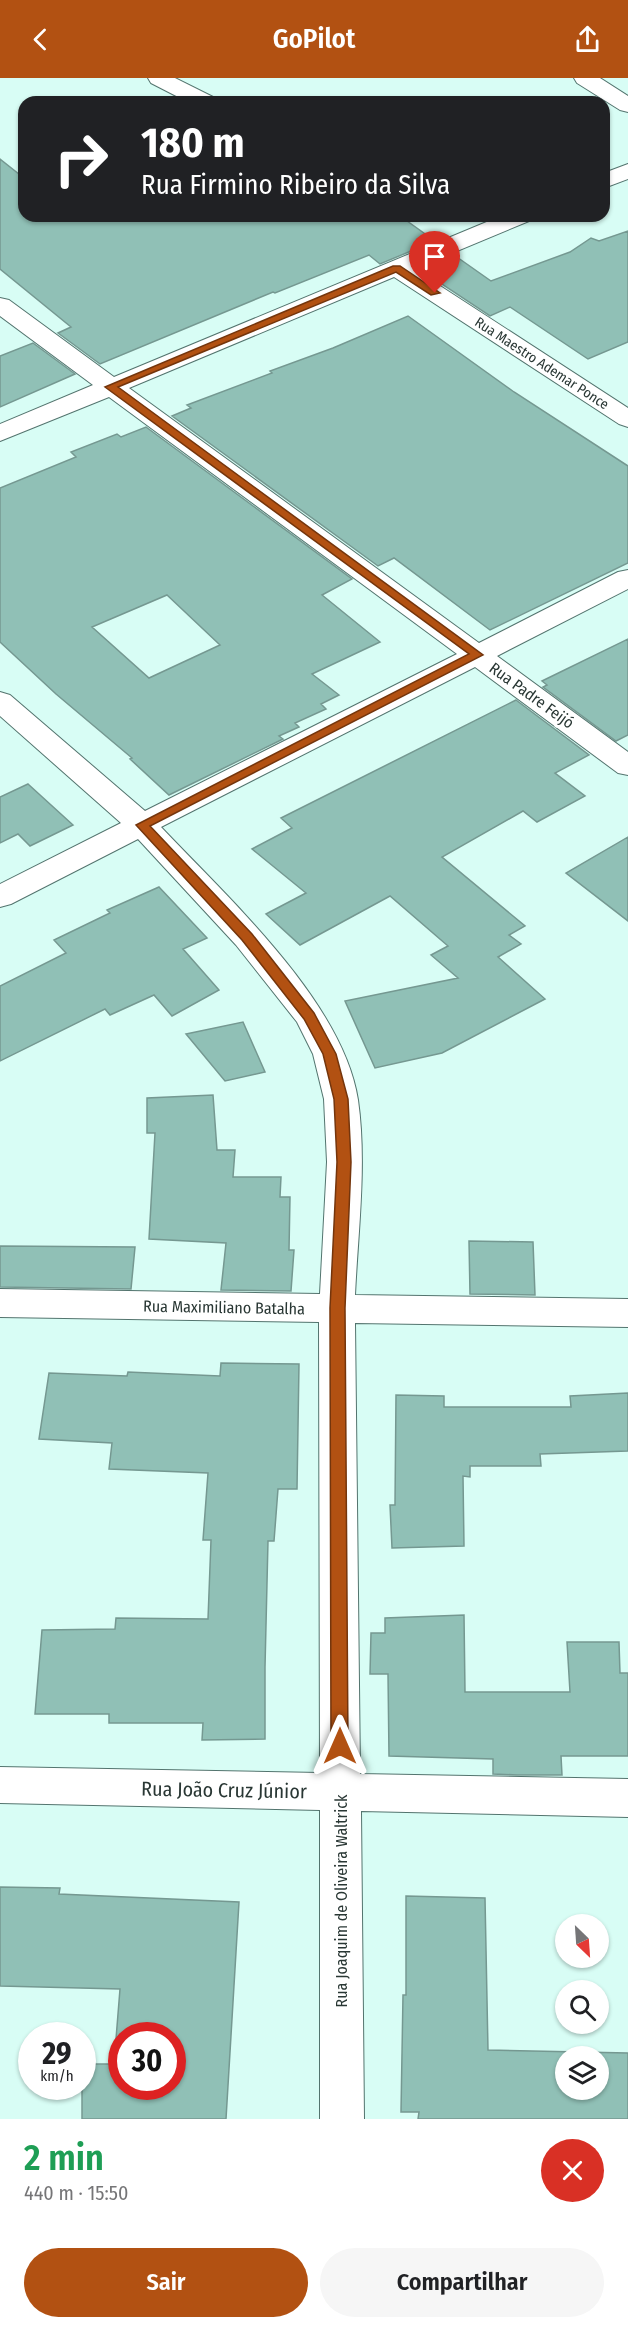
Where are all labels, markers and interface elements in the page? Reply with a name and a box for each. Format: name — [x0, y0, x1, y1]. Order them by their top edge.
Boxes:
icon: back — [24, 23, 57, 56]
text: GoPilot — [273, 23, 355, 55]
icon: share — [571, 23, 604, 56]
text: 180 m — [141, 118, 245, 168]
icon: right — [42, 120, 120, 198]
text: Rua Firmino Ribeiro da Silva — [141, 169, 450, 201]
pin — [409, 231, 460, 293]
icon: arrive — [418, 240, 451, 273]
street label: Rua Maestro Ademar Ponce — [472, 314, 612, 413]
street label: Rua Padre Feijó — [486, 658, 578, 733]
street label: Rua Maximiliano Batalha — [143, 1297, 305, 1318]
position arrow — [308, 1714, 372, 1778]
street label: Rua João Cruz Júnior — [141, 1777, 307, 1803]
street label: Rua Joaquim de Oliveira Waltrick — [332, 1794, 351, 2008]
north arrow — [555, 1914, 609, 1968]
map controls — [555, 1914, 609, 2100]
button: search — [555, 1980, 609, 2034]
speed limit sign: 30 — [108, 2022, 186, 2100]
text: 29 — [42, 2036, 72, 2072]
button: layers — [555, 2046, 609, 2100]
text: km/h — [40, 2067, 74, 2085]
text: 2 min — [24, 2136, 104, 2180]
button: close — [541, 2139, 604, 2202]
text: 440 m · 15:50 — [24, 2181, 128, 2205]
button: Sair — [24, 2248, 308, 2317]
button: Compartilhar — [320, 2248, 604, 2317]

